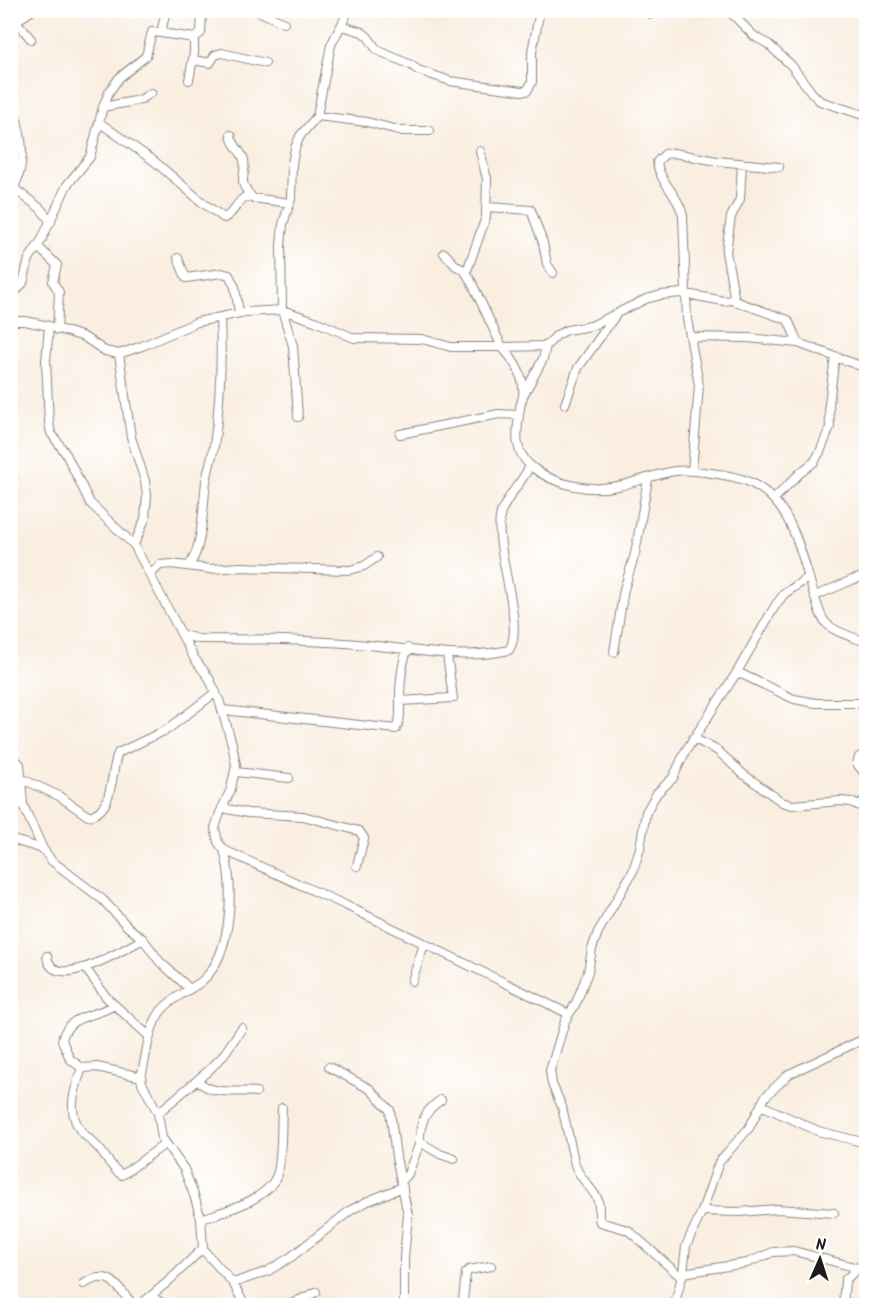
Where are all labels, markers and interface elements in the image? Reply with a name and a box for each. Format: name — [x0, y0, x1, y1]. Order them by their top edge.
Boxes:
north arrow — [790, 1229, 850, 1289]
text: N — [815, 1233, 826, 1258]

